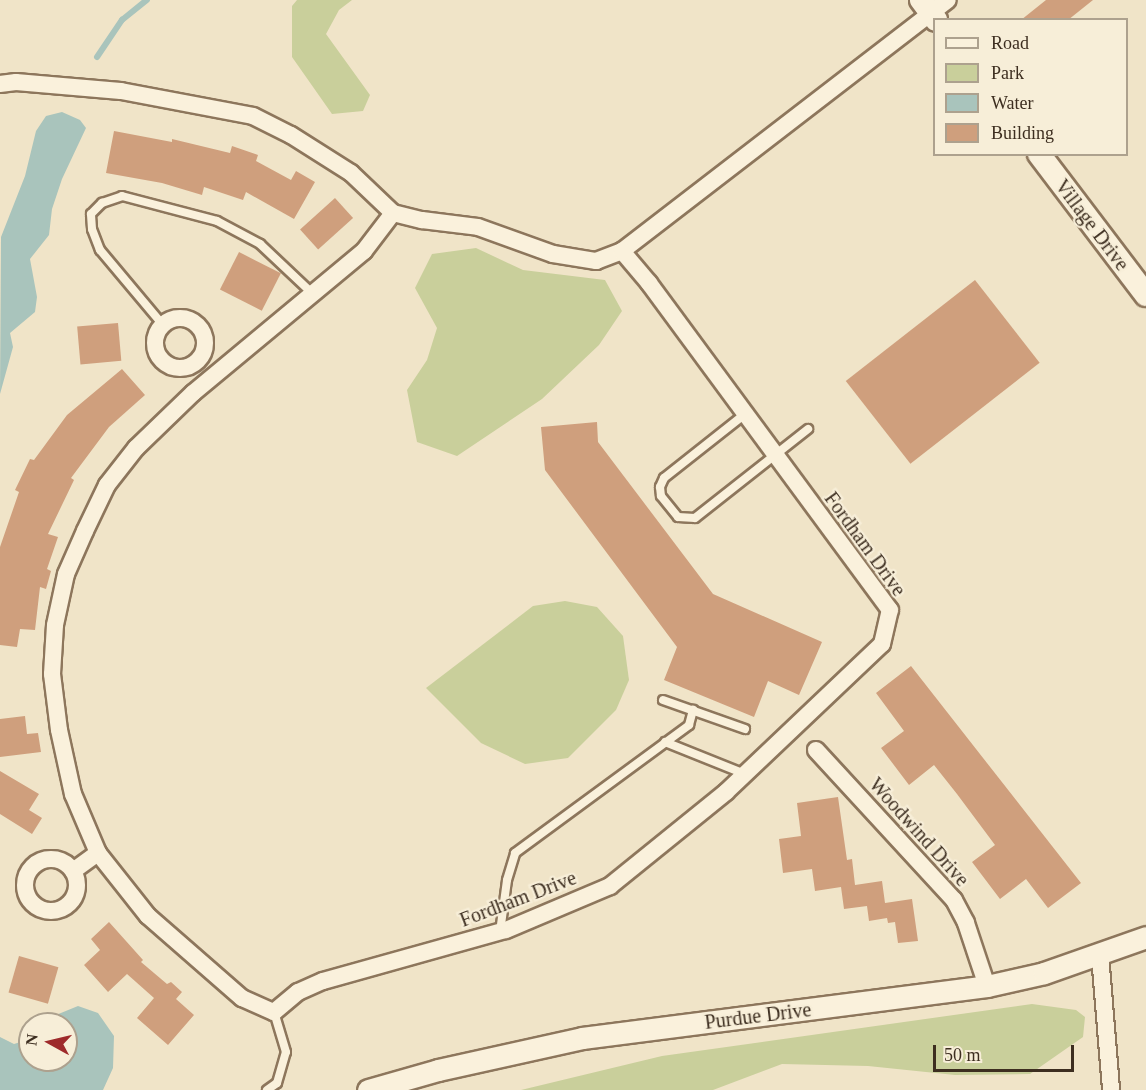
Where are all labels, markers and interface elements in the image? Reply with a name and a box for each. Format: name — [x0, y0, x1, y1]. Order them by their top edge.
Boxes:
legend — [933, 18, 1128, 156]
text: Road — [991, 33, 1029, 53]
text: Park — [991, 63, 1024, 83]
text: Water — [991, 93, 1034, 113]
text: Building — [991, 123, 1054, 143]
street label: Village Drive — [1050, 175, 1134, 275]
street label: Fordham Drive — [819, 487, 911, 601]
street label: Woodwind Drive — [864, 773, 974, 891]
street label: Fordham Drive — [456, 866, 580, 932]
street label: Purdue Drive — [703, 998, 813, 1034]
north arrow — [18, 1012, 78, 1072]
text: N — [22, 1033, 41, 1047]
scale bar — [936, 1033, 1077, 1071]
text: 50 m — [944, 1045, 981, 1065]

